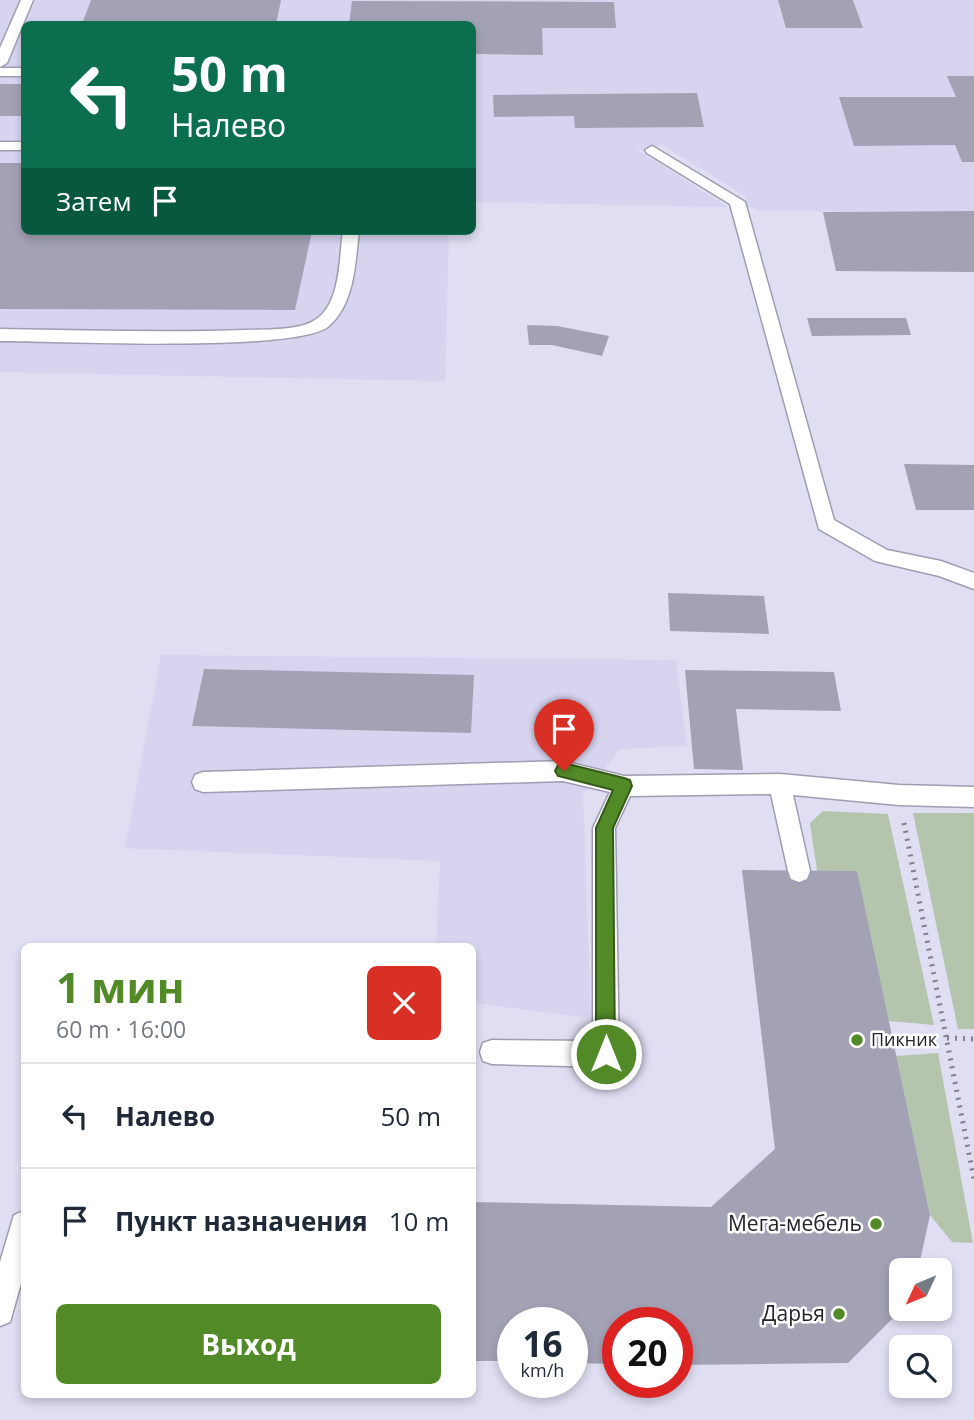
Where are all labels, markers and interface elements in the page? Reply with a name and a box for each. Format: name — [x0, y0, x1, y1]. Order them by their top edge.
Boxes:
text: 50 m — [171, 40, 288, 106]
icon: left — [56, 49, 147, 140]
text: Налево — [171, 103, 286, 146]
icon: arrive — [146, 182, 184, 220]
text: Затем — [56, 183, 132, 219]
pin — [534, 699, 594, 771]
icon: arrive — [545, 710, 583, 748]
text: 1 мин — [56, 958, 184, 1015]
button: close — [367, 966, 441, 1040]
text: 60 m · 16:00 — [56, 1013, 186, 1045]
position arrow — [569, 1017, 643, 1091]
place label: Пикник — [871, 1027, 938, 1051]
marker: Пикник — [849, 1032, 865, 1048]
icon: left — [56, 1097, 94, 1135]
text: Налево — [115, 1098, 215, 1134]
text: 50 m — [380, 1098, 441, 1134]
icon: arrive — [56, 1202, 94, 1240]
text: Пункт назначения — [115, 1203, 368, 1239]
text: 10 m — [389, 1203, 449, 1239]
place label: Мега-мебель — [728, 1209, 862, 1237]
marker: Мега-мебель — [868, 1216, 884, 1232]
north arrow — [889, 1258, 952, 1321]
map controls — [889, 1258, 952, 1398]
place label: Дарья — [762, 1299, 825, 1327]
button: Выход — [56, 1304, 441, 1384]
marker: Дарья — [831, 1306, 847, 1322]
speed limit sign: 20 — [602, 1307, 693, 1398]
text: 16 — [522, 1320, 563, 1367]
button: search — [889, 1335, 952, 1398]
text: km/h — [521, 1358, 564, 1382]

